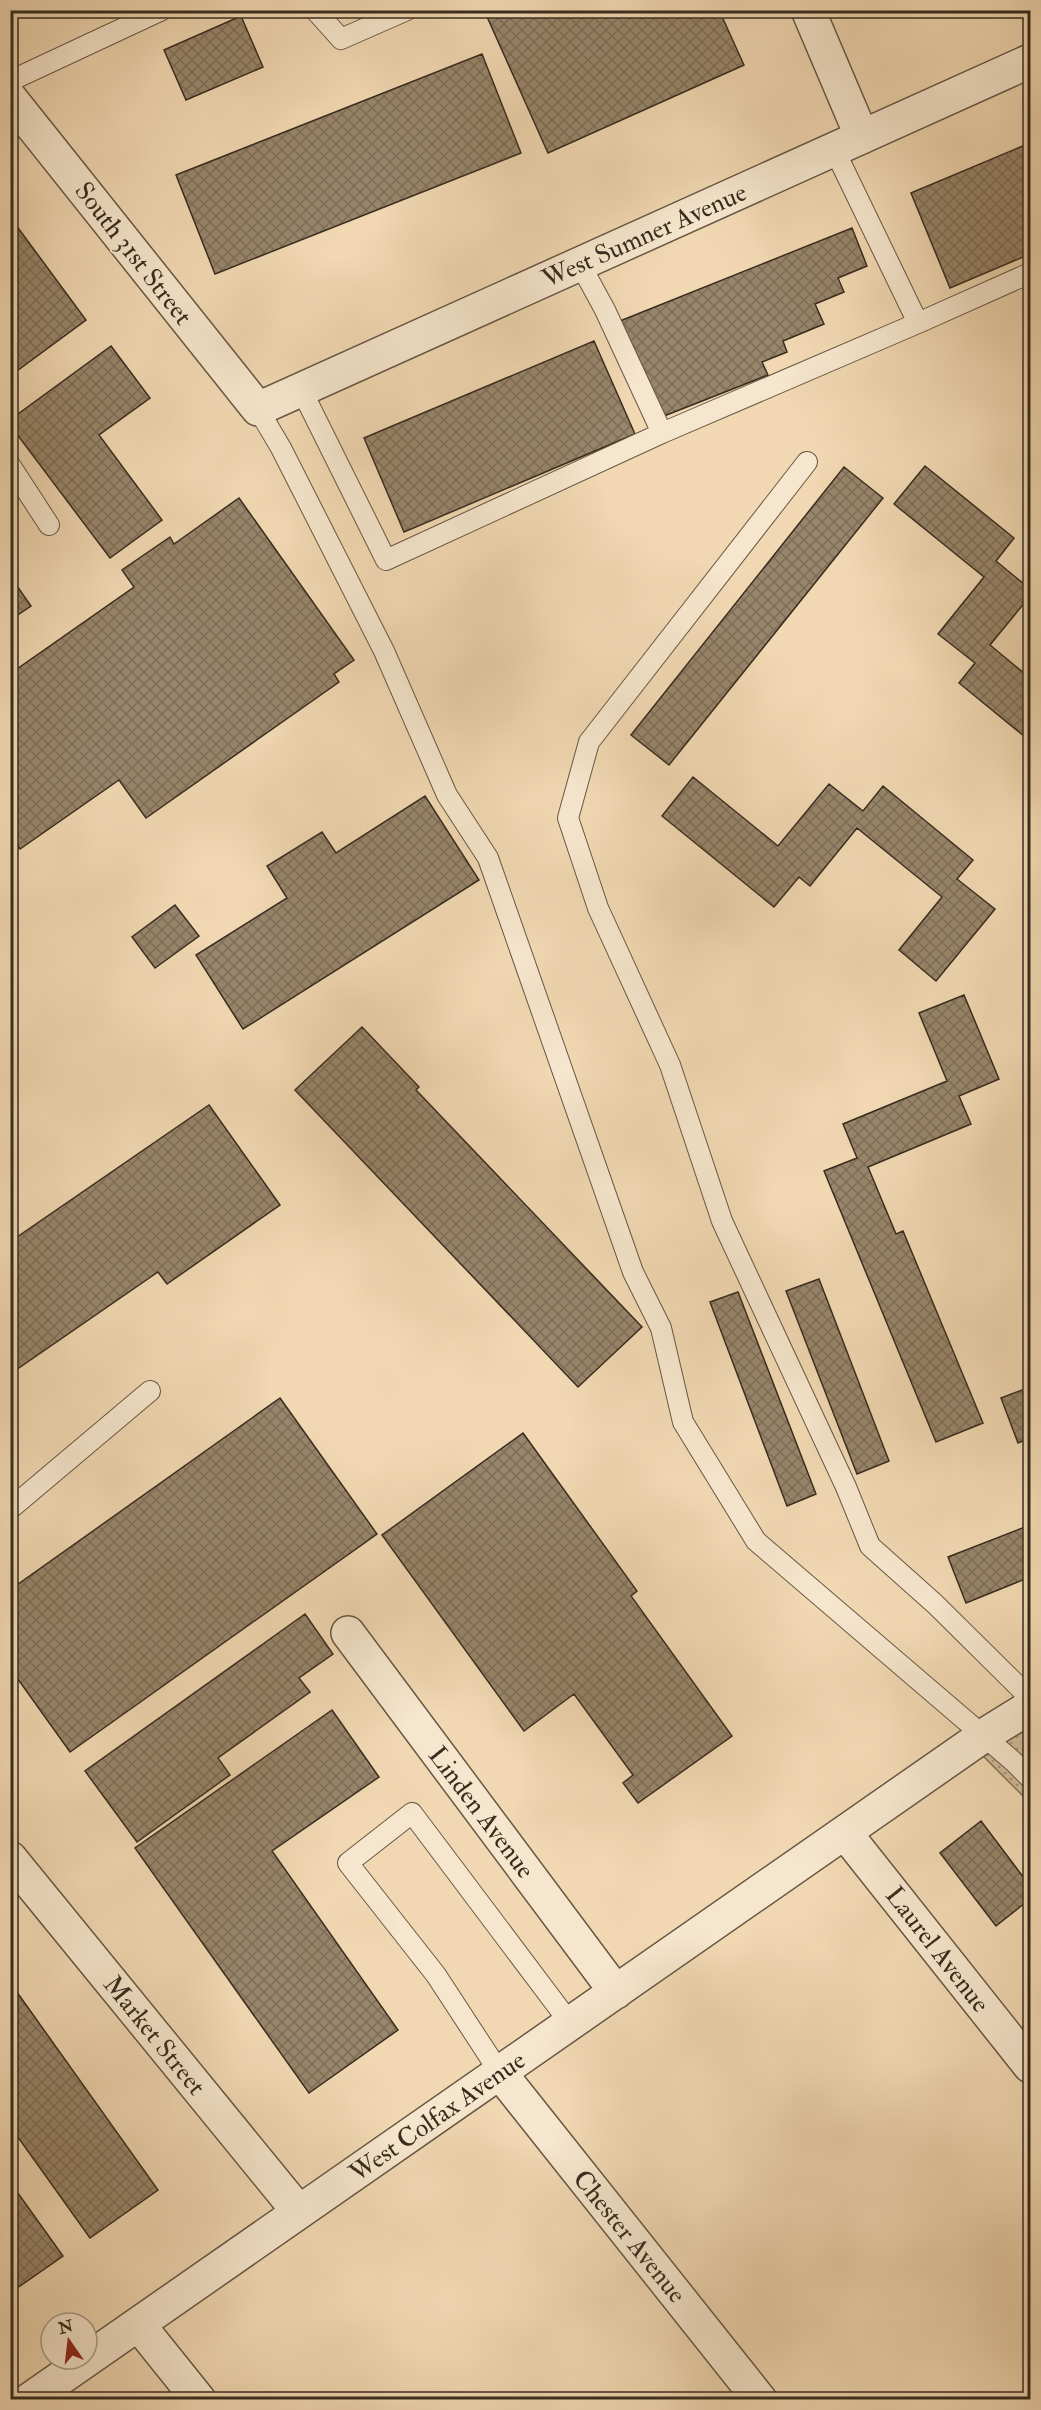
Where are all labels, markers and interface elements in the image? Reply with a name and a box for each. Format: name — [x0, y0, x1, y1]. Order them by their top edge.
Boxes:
street label: South 31st Street — [67, 176, 199, 331]
street label: West Sumner Avenue — [536, 176, 752, 296]
street label: Linden Avenue — [421, 1740, 541, 1885]
street label: Laurel Avenue — [878, 1880, 996, 2019]
street label: Market Street — [96, 1969, 212, 2102]
street label: West Colfax Avenue — [343, 2044, 532, 2190]
street label: Chester Avenue — [566, 2164, 693, 2310]
north arrow — [39, 2311, 99, 2371]
text: N — [55, 2316, 76, 2339]

